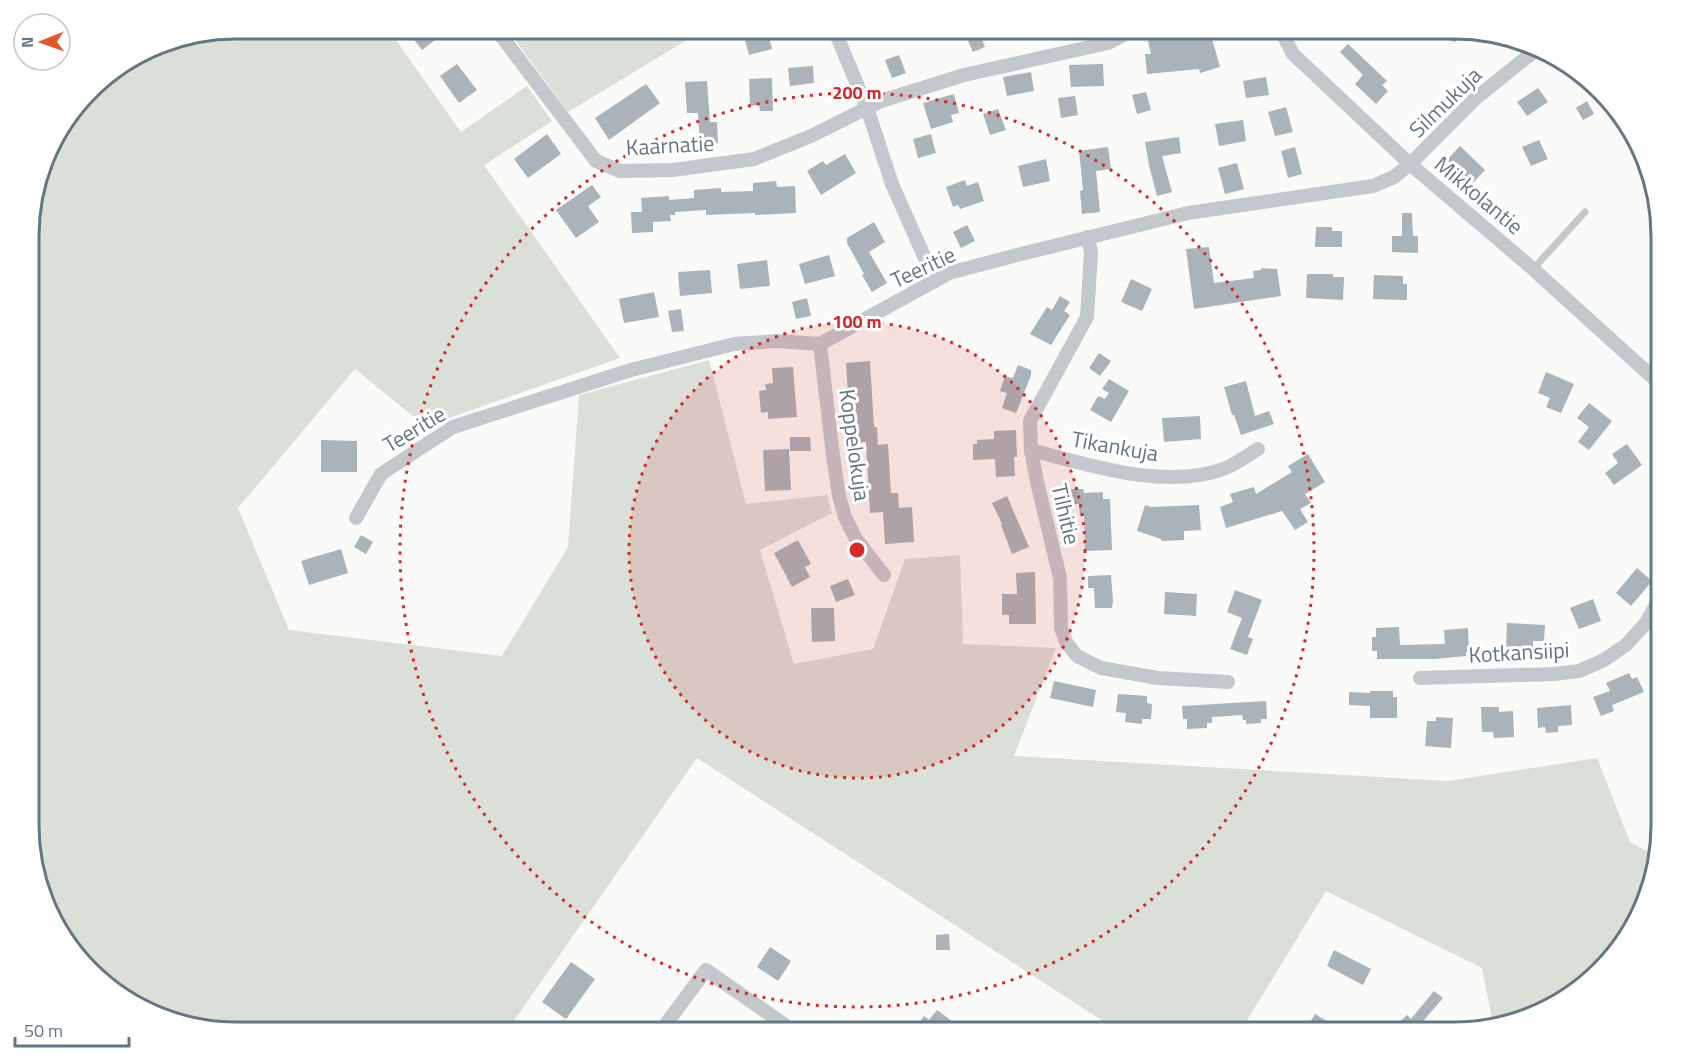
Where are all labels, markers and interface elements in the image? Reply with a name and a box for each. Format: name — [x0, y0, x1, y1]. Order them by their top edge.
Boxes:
north arrow — [12, 12, 72, 72]
text: N — [15, 37, 39, 48]
street label: Silmukuja — [1401, 59, 1489, 145]
text: 200 m — [832, 79, 882, 106]
street label: Kaarnatie — [625, 126, 715, 164]
street label: Mikkolantie — [1427, 148, 1531, 242]
street label: Teeritie — [885, 237, 961, 297]
text: 100 m — [832, 308, 882, 335]
street label: Koppelokuja — [830, 387, 880, 503]
street label: Teeritie — [376, 397, 452, 461]
street label: Tikankuja — [1069, 422, 1161, 470]
street label: Tilhitie — [1042, 480, 1090, 548]
centre of rings — [847, 540, 867, 560]
street label: Kotkansiipi — [1468, 632, 1570, 672]
scale bar — [15, 1010, 129, 1048]
text: 50 m — [24, 1017, 63, 1044]

